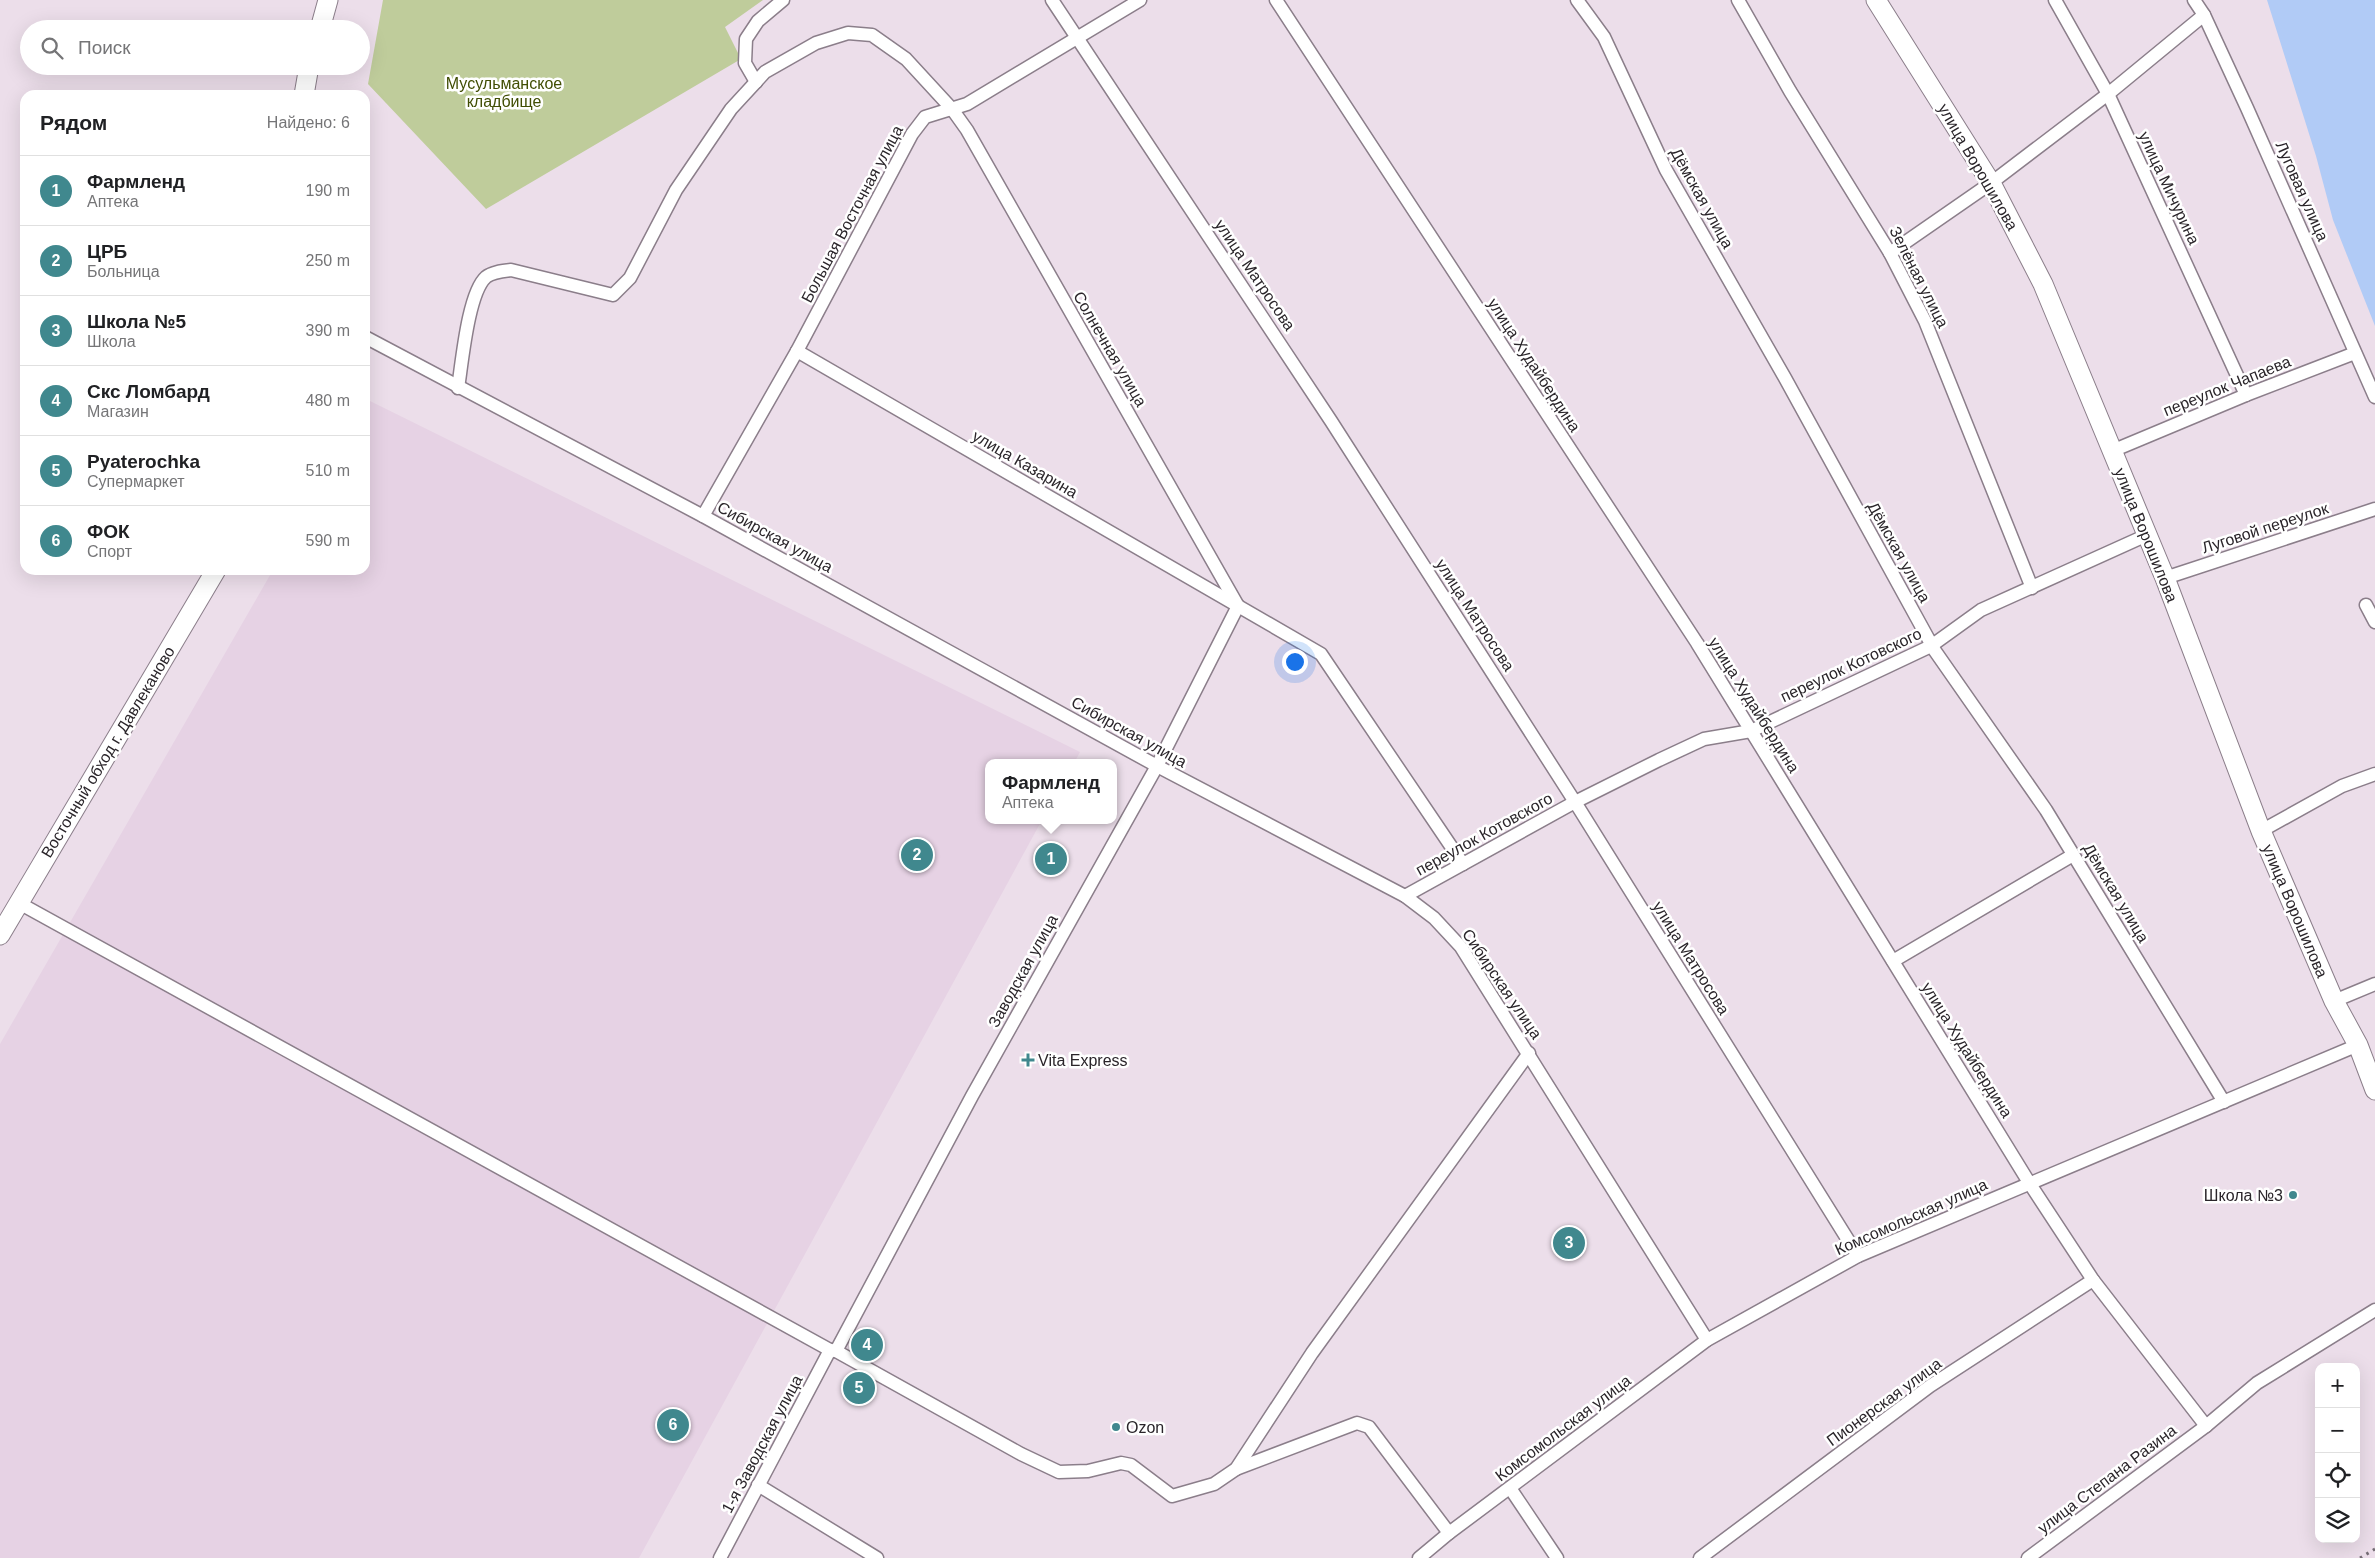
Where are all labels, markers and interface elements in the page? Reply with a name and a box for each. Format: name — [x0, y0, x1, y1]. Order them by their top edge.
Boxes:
search box — [20, 20, 370, 75]
icon: search — [38, 34, 66, 62]
text: Поиск — [78, 37, 131, 58]
park label: Мусульманское кладбище — [446, 75, 562, 110]
street label: улица Ворошилова — [1935, 101, 2021, 233]
text: Рядом — [40, 111, 107, 134]
text: Найдено: 6 — [267, 114, 350, 131]
street label: Большая Восточная улица — [798, 123, 906, 305]
street label: улица Мичурина — [2135, 129, 2203, 247]
street label: Луговая улица — [2272, 138, 2332, 244]
street label: Дёмская улица — [1667, 145, 1737, 251]
text: Фармленд — [87, 171, 185, 192]
text: 1 — [52, 182, 60, 199]
text: 190 m — [306, 182, 350, 199]
text: Аптека — [87, 193, 139, 210]
street label: улица Матросова — [1212, 216, 1298, 334]
street label: Зелёная улица — [1886, 224, 1952, 330]
text: ЦРБ — [87, 241, 127, 262]
text: 2 — [52, 252, 60, 269]
text: 250 m — [306, 252, 350, 269]
text: Больница — [87, 263, 160, 280]
street label: Солнечная улица — [1070, 289, 1150, 410]
street label: улица Худайбердина — [1484, 295, 1584, 435]
text: Школа №5 — [87, 311, 186, 332]
text: 3 — [52, 322, 60, 339]
text: 390 m — [306, 322, 350, 339]
text: Школа — [87, 333, 136, 350]
street label: переулок Чапаева — [2161, 353, 2293, 419]
text: Скс Ломбард — [87, 381, 210, 402]
text: 4 — [52, 392, 60, 409]
text: 480 m — [306, 392, 350, 409]
text: Магазин — [87, 403, 149, 420]
street label: улица Казарина — [970, 427, 1081, 501]
text: Pyaterochka — [87, 451, 200, 472]
text: 5 — [52, 462, 60, 479]
text: 510 m — [306, 462, 350, 479]
street label: улица Ворошилова — [2111, 465, 2181, 605]
text: Супермаркет — [87, 473, 185, 490]
street label: Сибирская улица — [715, 498, 836, 576]
street label: Дёмская улица — [1864, 499, 1934, 605]
street label: Луговой переулок — [2200, 499, 2331, 556]
text: ФОК — [87, 521, 130, 542]
text: 6 — [52, 532, 60, 549]
text: 590 m — [306, 532, 350, 549]
text: Спорт — [87, 543, 132, 560]
street label: улица Матросова — [1432, 556, 1518, 674]
street label: переулок Котовского — [1778, 625, 1924, 705]
street label: улица Худайбердина — [1706, 634, 1803, 776]
street label: Восточный обход г. Давлеканово — [38, 643, 178, 861]
your location — [1282, 649, 1308, 675]
street label: Сибирская улица — [1069, 693, 1190, 771]
popup — [985, 759, 1117, 824]
text: Фармленд — [1002, 772, 1100, 793]
street label: переулок Котовского — [1413, 789, 1555, 879]
text: Аптека — [1002, 794, 1054, 811]
pin: 2 — [901, 836, 933, 874]
pin: 1 — [1035, 840, 1067, 878]
street label: Дёмская улица — [2080, 841, 2152, 945]
street label: улица Ворошилова — [2259, 842, 2331, 980]
street label: улица Матросова — [1649, 898, 1733, 1018]
street label: Заводская улица — [985, 912, 1061, 1030]
street label: Сибирская улица — [1459, 926, 1545, 1042]
street label: улица Худайбердина — [1919, 979, 2016, 1121]
place label: Vita Express — [1038, 1052, 1128, 1069]
marker: Vita Express — [1022, 1054, 1034, 1066]
street label: Комсомольская улица — [1832, 1176, 1990, 1258]
place label: Школа №3 — [2204, 1187, 2283, 1204]
marker: Школа №3 — [2287, 1189, 2299, 1201]
pin: 3 — [1553, 1224, 1585, 1262]
pin: 4 — [851, 1326, 883, 1364]
street label: Пионерская улица — [1823, 1355, 1945, 1449]
map controls — [2315, 1363, 2360, 1543]
button: + — [2315, 1363, 2360, 1408]
pin: 5 — [843, 1369, 875, 1407]
street label: 1-я Заводская улица — [718, 1372, 806, 1516]
street label: Комсомольская улица — [1492, 1372, 1634, 1484]
pin: 6 — [657, 1406, 689, 1444]
button: − — [2315, 1408, 2360, 1453]
place label: Ozon — [1126, 1419, 1164, 1436]
marker: Ozon — [1110, 1421, 1122, 1433]
street label: улица Степана Разина — [2035, 1421, 2180, 1537]
button: locate — [2315, 1453, 2360, 1498]
button: layers — [2315, 1498, 2360, 1543]

